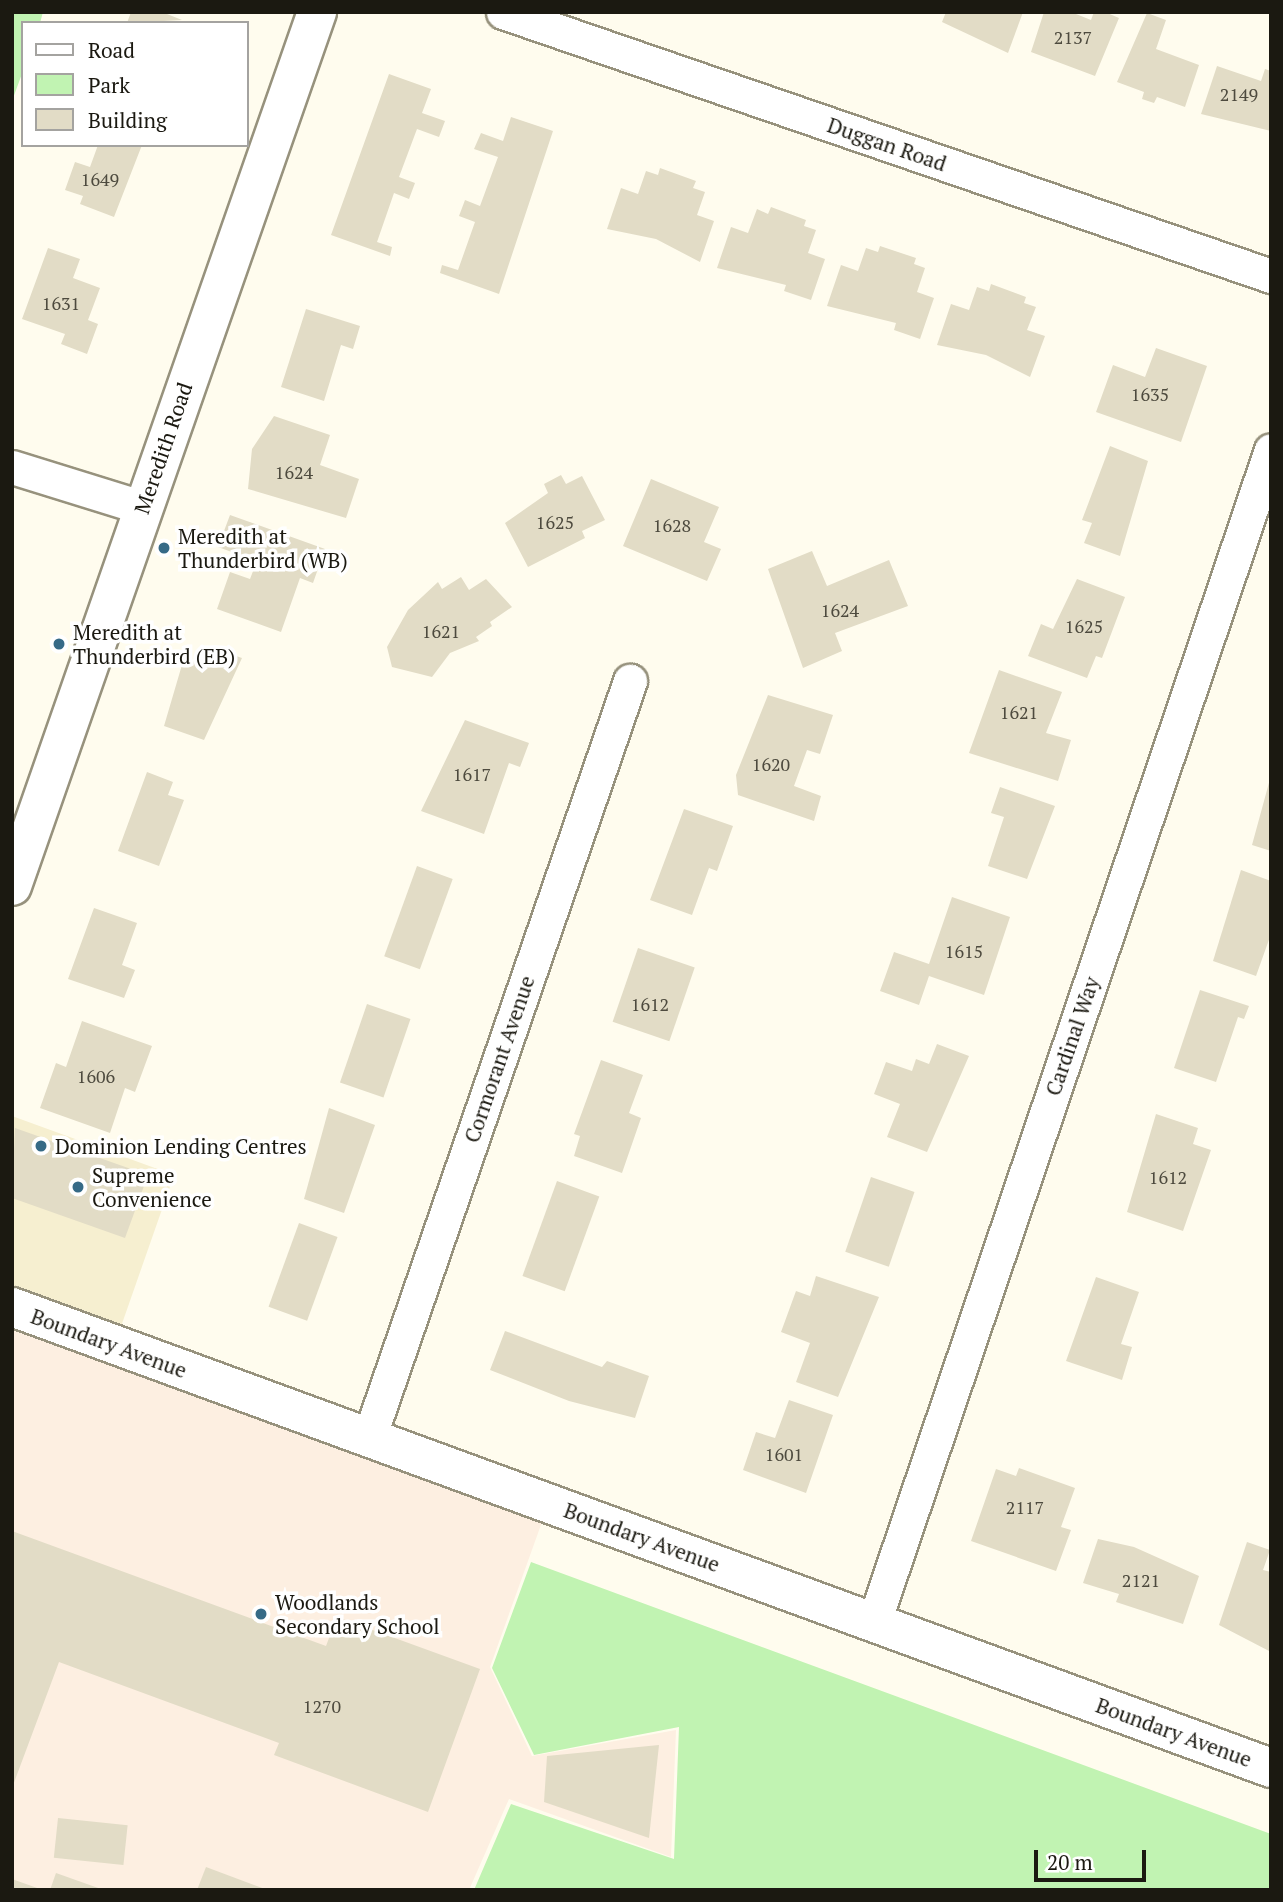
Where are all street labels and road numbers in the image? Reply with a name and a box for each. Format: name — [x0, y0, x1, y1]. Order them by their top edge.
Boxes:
street label: Duggan Road — [824, 112, 950, 176]
street label: Meredith Road — [129, 379, 197, 517]
street label: Cormorant Avenue — [459, 972, 539, 1146]
street label: Cardinal Way — [1040, 973, 1104, 1099]
street label: Boundary Avenue — [28, 1303, 190, 1383]
street label: Boundary Avenue — [561, 1497, 723, 1577]
street label: Boundary Avenue — [1093, 1692, 1255, 1772]

